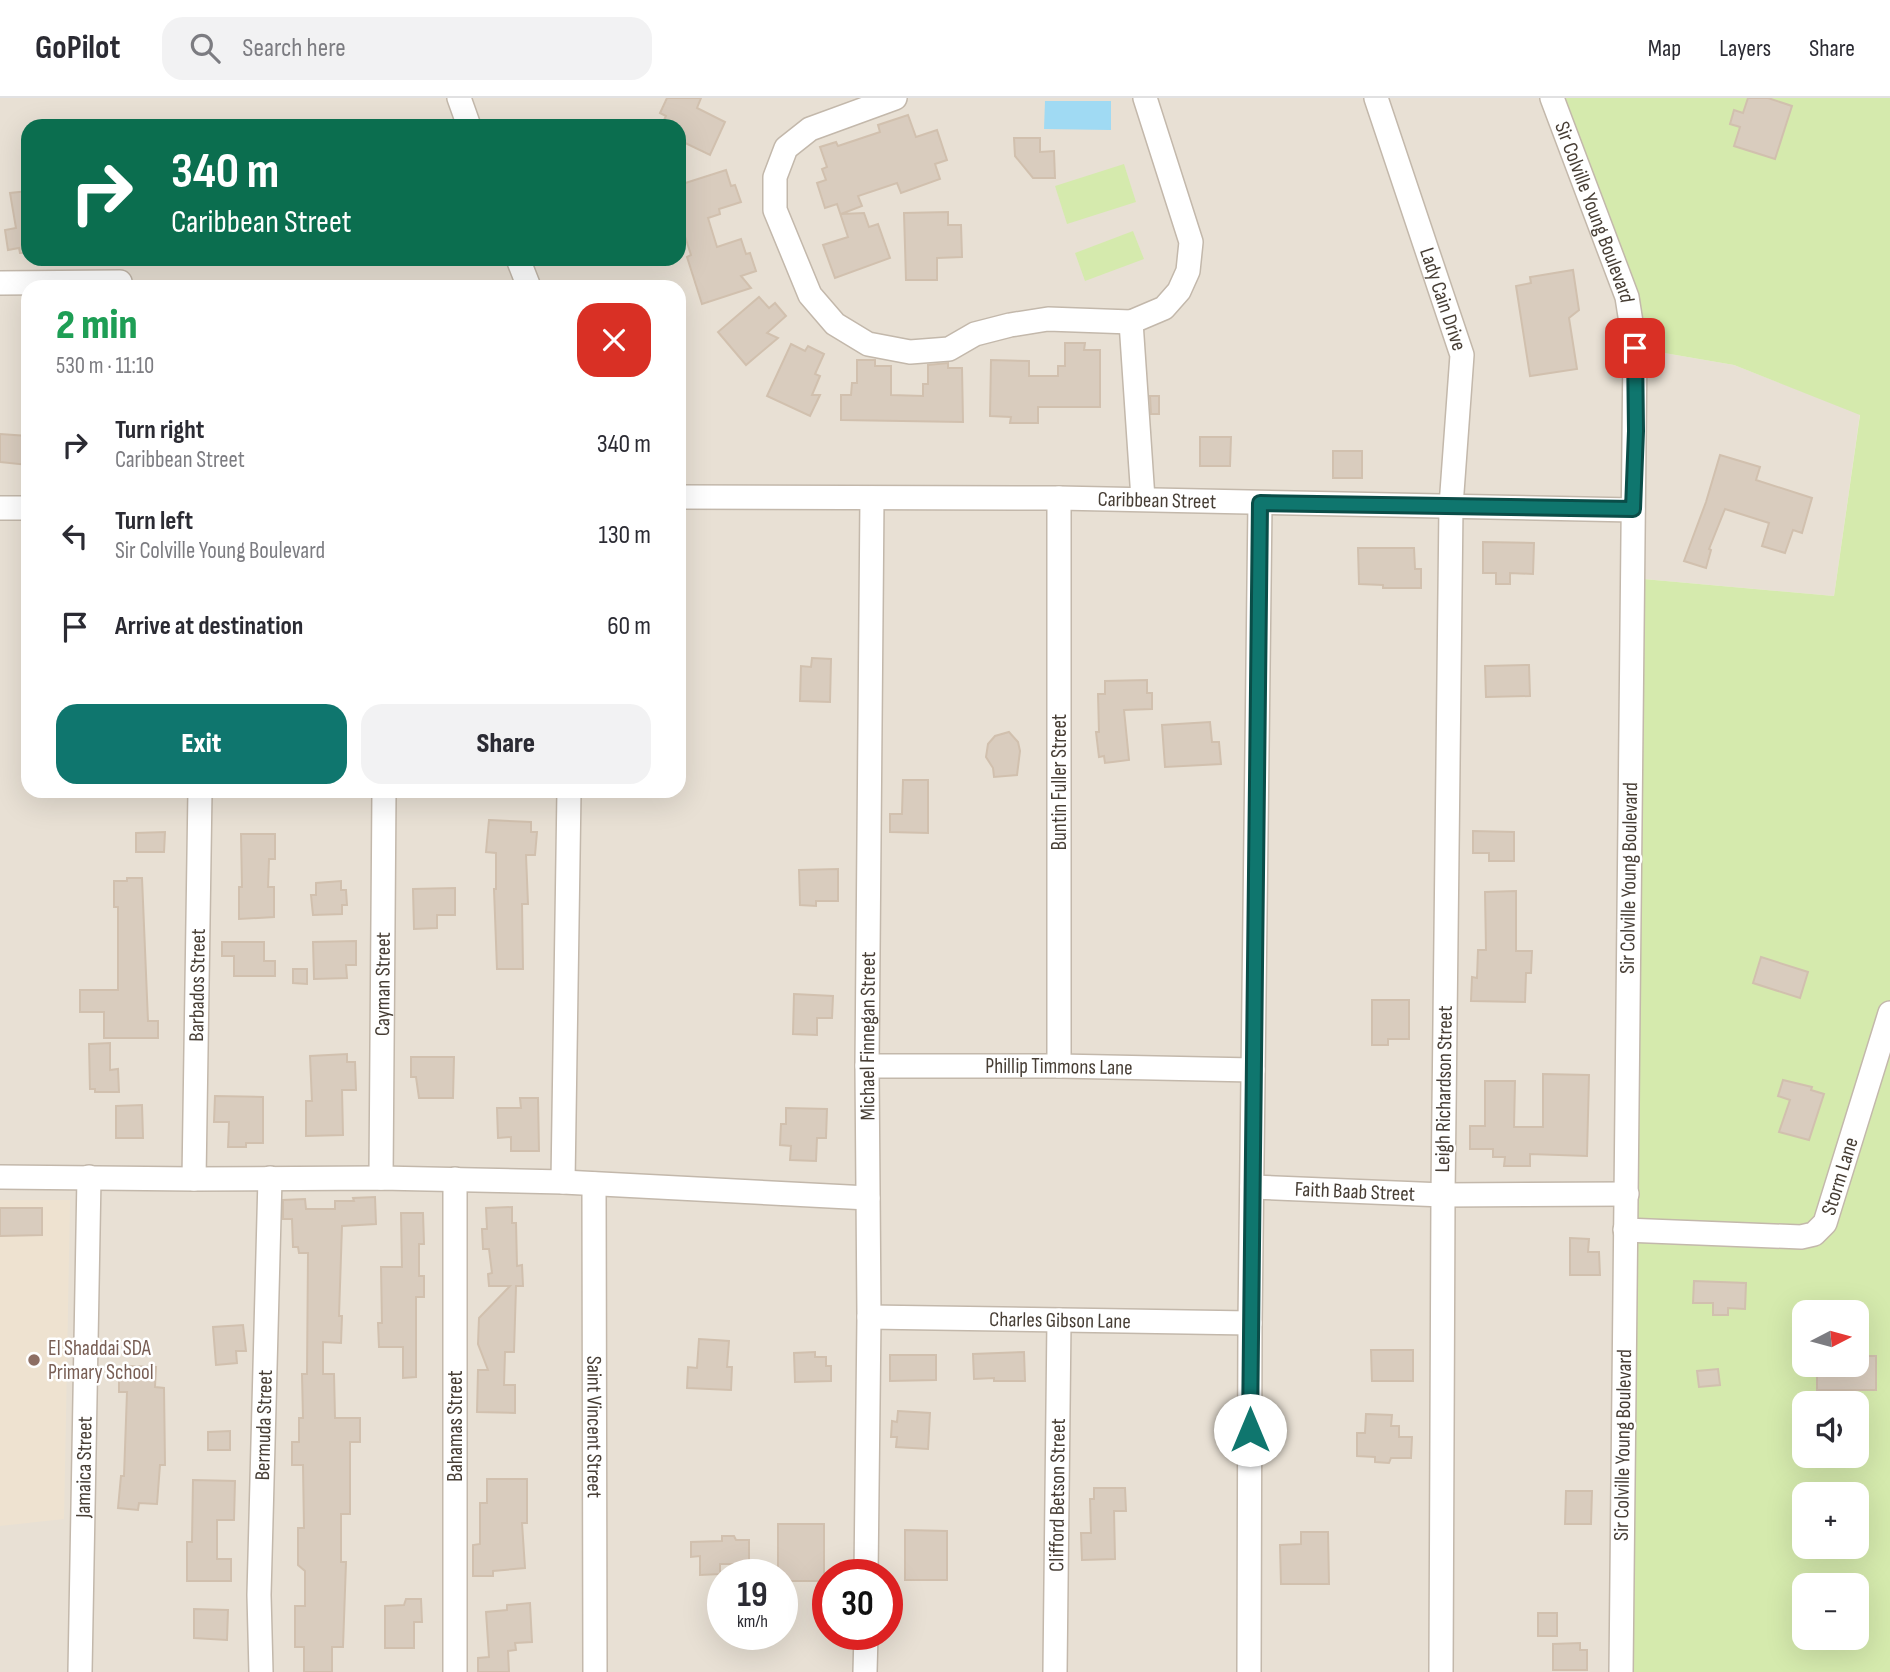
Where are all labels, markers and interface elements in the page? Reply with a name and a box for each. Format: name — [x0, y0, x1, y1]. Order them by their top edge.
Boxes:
search box — [162, 17, 652, 80]
text: GoPilot — [35, 28, 120, 68]
icon: search — [186, 29, 224, 67]
text: Search here — [242, 33, 346, 64]
text: Map — [1648, 34, 1681, 63]
text: Layers — [1719, 34, 1771, 63]
text: Share — [1809, 34, 1855, 63]
street label: Sir Colville Young Boulevard — [1549, 118, 1640, 304]
text: 340 m — [171, 143, 279, 202]
icon: right — [56, 147, 147, 238]
text: Caribbean Street — [171, 203, 351, 242]
street label: Lady Cain Drive — [1414, 244, 1472, 354]
text: 2 min — [56, 300, 137, 351]
button: close — [577, 303, 651, 377]
pin — [1605, 318, 1665, 378]
icon: arrive — [1616, 329, 1654, 367]
text: 530 m · 11:10 — [56, 352, 154, 380]
text: Turn right — [115, 415, 204, 446]
icon: right — [56, 426, 94, 464]
text: 340 m — [597, 429, 651, 460]
text: Caribbean Street — [115, 446, 245, 474]
street label: Caribbean Street — [1097, 486, 1216, 514]
text: Turn left — [115, 506, 193, 537]
icon: left — [56, 517, 94, 555]
text: 130 m — [599, 520, 651, 551]
text: Sir Colville Young Boulevard — [115, 537, 325, 565]
icon: arrive — [56, 608, 94, 646]
text: Arrive at destination — [115, 611, 303, 642]
text: 60 m — [607, 611, 651, 642]
button: Exit — [56, 704, 347, 784]
button: Share — [361, 704, 651, 784]
street label: Buntin Fuller Street — [1047, 714, 1072, 850]
street label: Sir Colville Young Boulevard — [1615, 782, 1643, 974]
street label: Barbados Street — [184, 928, 210, 1042]
street label: Cayman Street — [370, 932, 395, 1036]
street label: Michael Finnegan Street — [854, 951, 881, 1121]
street label: Leigh Richardson Street — [1430, 1005, 1458, 1173]
street label: Phillip Timmons Lane — [985, 1053, 1133, 1080]
street label: Storm Lane — [1816, 1134, 1863, 1218]
street label: Faith Baab Street — [1294, 1176, 1416, 1206]
north arrow — [1792, 1300, 1869, 1377]
map controls — [1792, 1300, 1869, 1650]
street label: Charles Gibson Lane — [989, 1306, 1131, 1334]
place label: El Shaddai SDA Primary School — [48, 1336, 154, 1385]
street label: Sir Colville Young Boulevard — [1609, 1349, 1637, 1541]
marker: El Shaddai SDA Primary School — [26, 1352, 42, 1368]
street label: Saint Vincent Street — [582, 1356, 607, 1498]
street label: Bermuda Street — [250, 1369, 277, 1481]
street label: Bahamas Street — [443, 1370, 468, 1482]
button: sound — [1792, 1391, 1869, 1468]
position arrow — [1213, 1393, 1287, 1467]
street label: Jamaica Street — [70, 1416, 97, 1519]
street label: Clifford Betson Street — [1044, 1418, 1070, 1572]
button: + — [1792, 1482, 1869, 1559]
speed limit sign: 30 — [812, 1559, 903, 1650]
button: − — [1792, 1573, 1869, 1650]
text: 19 — [737, 1574, 768, 1617]
text: km/h — [737, 1611, 768, 1632]

